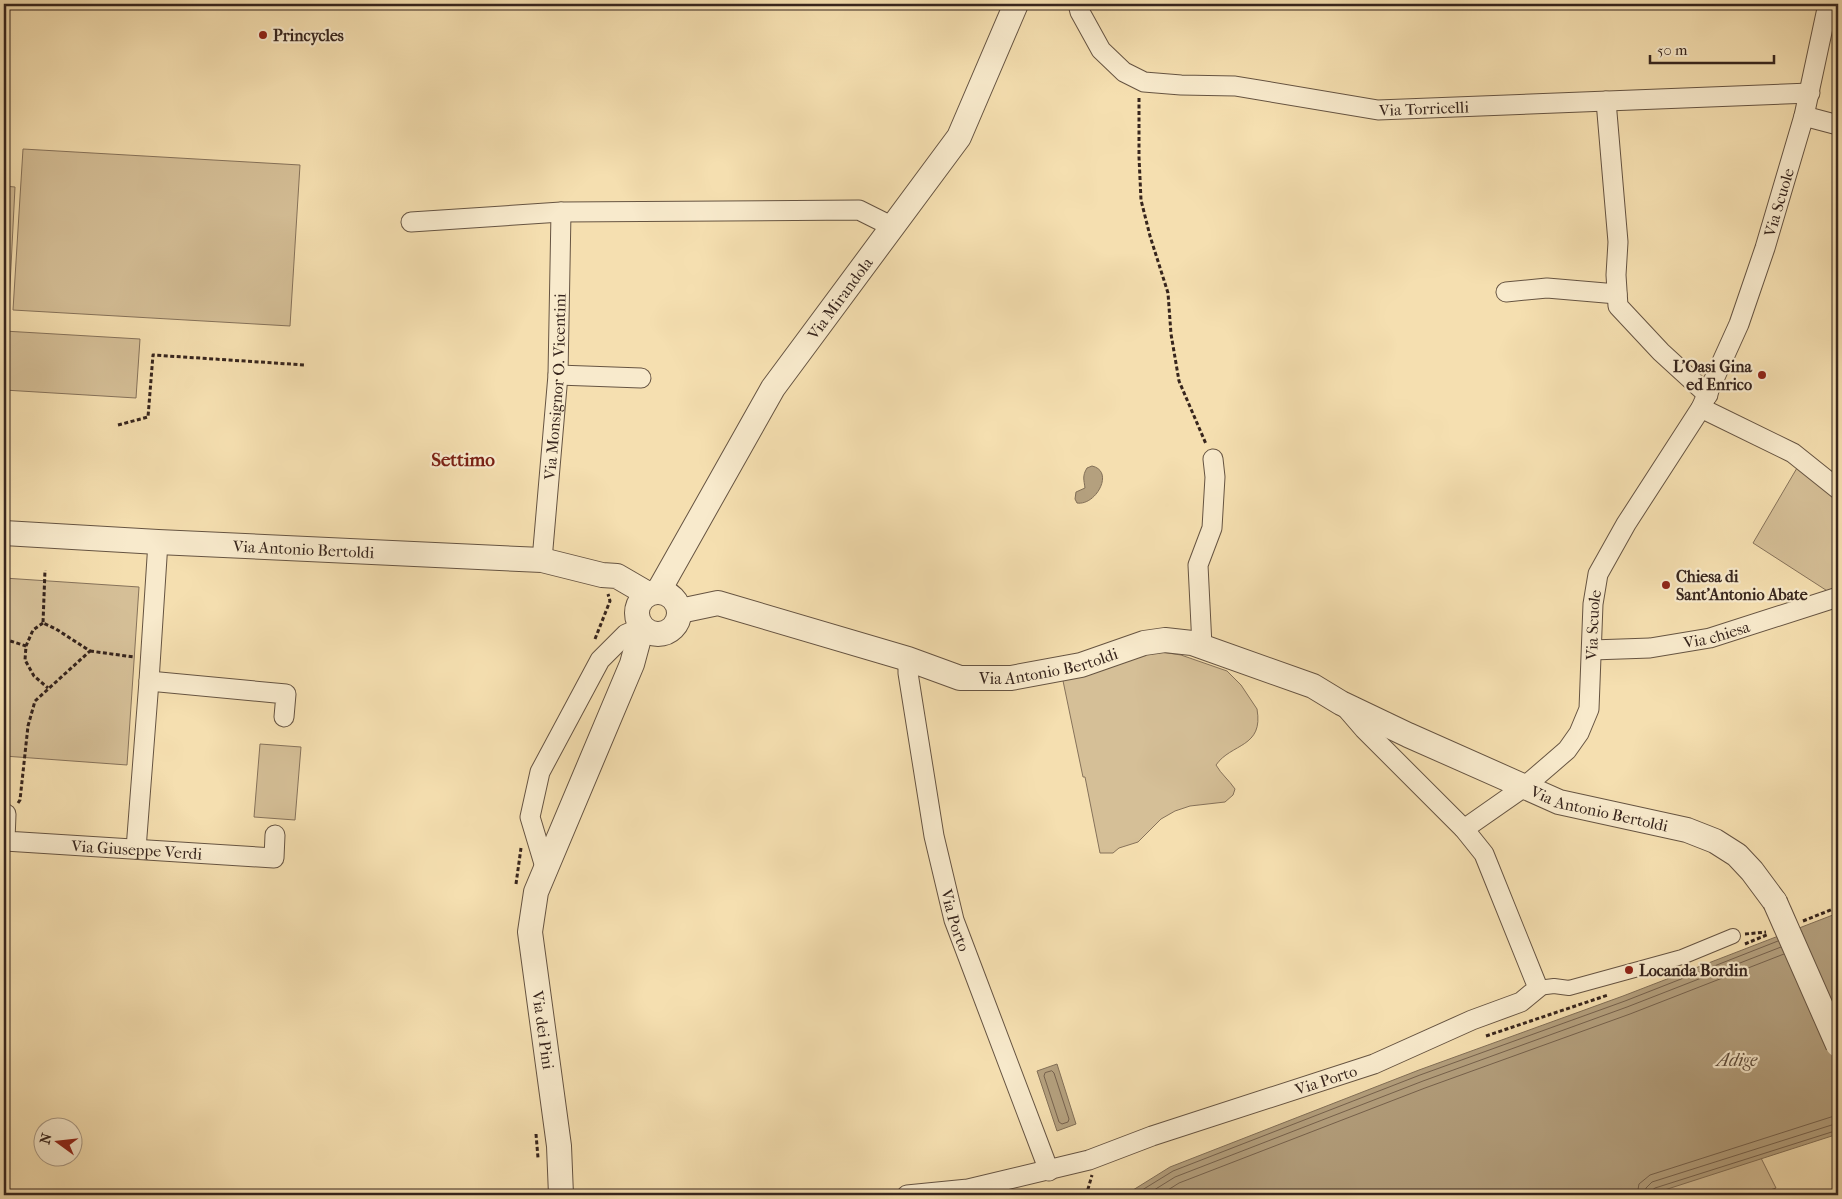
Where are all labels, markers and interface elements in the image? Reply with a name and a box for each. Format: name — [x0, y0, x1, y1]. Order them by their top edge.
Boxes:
place label: Princycles — [273, 26, 344, 46]
marker: Princycles — [257, 29, 269, 41]
scale bar — [1650, 32, 1773, 64]
text: 50 m — [1657, 41, 1688, 59]
street label: Via Torricelli — [1378, 97, 1470, 119]
street label: Via Scuole — [1759, 166, 1798, 240]
street label: Via Mirandola — [802, 253, 877, 344]
street label: Via Monsignor O. Vicentini — [539, 293, 569, 482]
place label: L'Oasi Gina ed Enrico — [1673, 357, 1753, 394]
marker: L'Oasi Gina ed Enrico — [1756, 369, 1768, 381]
district label: Settimo — [431, 449, 495, 471]
street label: Via Antonio Bertoldi — [232, 536, 375, 562]
place label: Chiesa di Sant'Antonio Abate — [1676, 567, 1808, 604]
marker: Chiesa di Sant'Antonio Abate — [1660, 579, 1672, 591]
street label: Via Scuole — [1581, 588, 1605, 661]
street label: Via chiesa — [1681, 616, 1753, 652]
street label: Via Antonio Bertoldi — [978, 643, 1120, 688]
street label: Via Antonio Bertoldi — [1527, 781, 1670, 835]
street label: Via Giuseppe Verdi — [70, 836, 203, 863]
street label: Via Porto — [937, 886, 974, 954]
place label: Locanda Bordin — [1639, 961, 1749, 980]
marker: Locanda Bordin — [1623, 964, 1635, 976]
street label: Via dei Pini — [528, 989, 558, 1071]
water label: Adige — [1715, 1050, 1758, 1071]
street label: Via Porto — [1292, 1061, 1359, 1099]
north arrow — [32, 1116, 82, 1166]
text: N — [36, 1131, 56, 1146]

